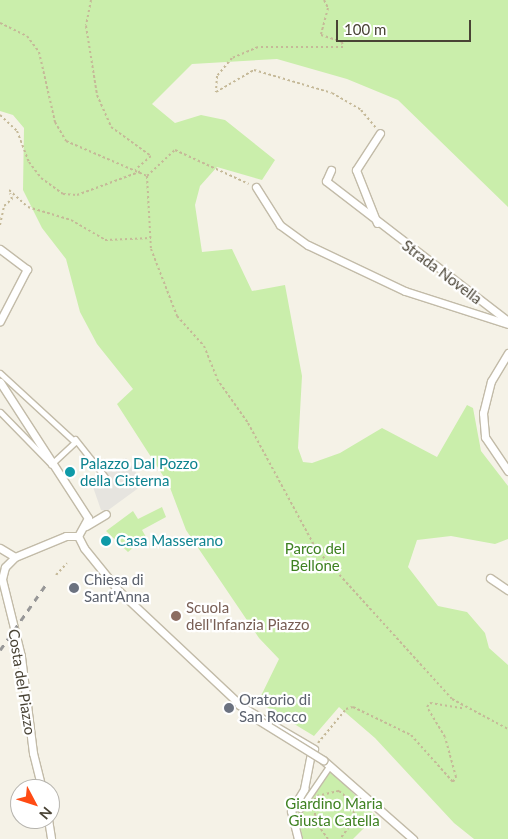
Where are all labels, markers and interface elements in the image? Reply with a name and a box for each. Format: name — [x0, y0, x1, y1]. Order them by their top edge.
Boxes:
scale bar — [338, 10, 473, 42]
text: 100 m — [344, 20, 386, 38]
street label: Strada Novella — [399, 236, 485, 308]
place label: Palazzo Dal Pozzo della Cisterna — [80, 454, 198, 489]
marker: Palazzo Dal Pozzo della Cisterna — [64, 466, 76, 478]
place label: Casa Masserano — [116, 532, 223, 550]
marker: Casa Masserano — [100, 535, 112, 547]
park label: Parco del Bellone — [285, 539, 345, 574]
place label: Chiesa di Sant'Anna — [84, 570, 150, 605]
marker: Chiesa di Sant'Anna — [68, 582, 80, 594]
place label: Scuola dell'Infanzia Piazzo — [186, 598, 309, 633]
marker: Scuola dell'Infanzia Piazzo — [170, 610, 182, 622]
street label: Costa del Piazzo — [5, 628, 39, 736]
place label: Oratorio di San Rocco — [239, 690, 311, 725]
marker: Oratorio di San Rocco — [223, 702, 235, 714]
north arrow — [10, 779, 60, 829]
park label: Giardino Maria Giusta Catella — [285, 794, 383, 829]
text: N — [36, 804, 56, 823]

